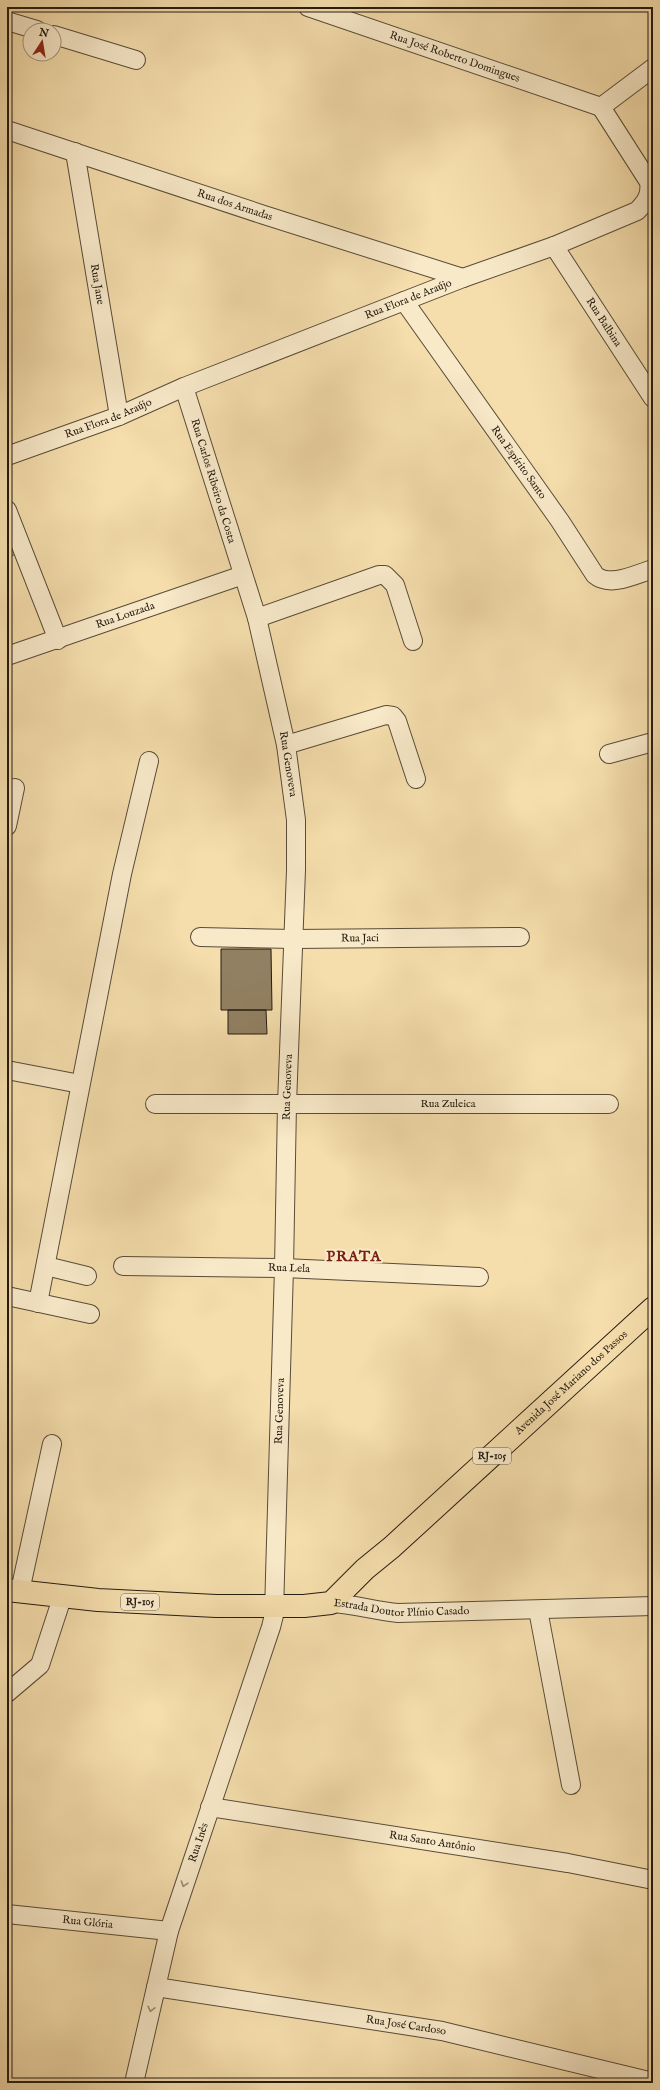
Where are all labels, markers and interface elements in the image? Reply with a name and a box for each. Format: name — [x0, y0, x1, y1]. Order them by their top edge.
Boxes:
north arrow — [22, 22, 62, 62]
text: N — [37, 25, 50, 41]
street label: Rua José Roberto Domingues — [388, 28, 522, 86]
street label: Rua dos Armadas — [195, 186, 274, 224]
street label: Rua Jane — [87, 263, 107, 306]
street label: Rua Flora de Araújo — [363, 276, 454, 323]
street label: Rua Balbina — [583, 295, 625, 350]
street label: Rua Flora de Araújo — [63, 395, 154, 442]
street label: Rua Carlos Ribeiro da Costa — [187, 417, 239, 545]
street label: Rua Espírito Santo — [488, 423, 549, 502]
street label: Rua Louzada — [94, 599, 157, 632]
street label: Rua Genoveva — [276, 730, 300, 798]
street label: Rua Jaci — [341, 931, 379, 946]
street label: Rua Genoveva — [280, 1054, 296, 1120]
street label: Rua Zuleica — [420, 1097, 476, 1111]
district label: PRATA — [326, 1247, 382, 1266]
street label: Rua Lela — [268, 1261, 311, 1276]
street label: Avenida José Mariano dos Passos — [511, 1327, 631, 1439]
street label: Rua Genoveva — [272, 1378, 288, 1444]
road number: RJ-105 — [473, 1448, 511, 1464]
road number: RJ-105 — [121, 1594, 159, 1610]
street label: Estrada Doutor Plínio Casado — [333, 1596, 470, 1620]
street label: Rua Inês — [185, 1821, 212, 1864]
street label: Rua Santo Antônio — [388, 1828, 476, 1855]
one-way arrow — [180, 1880, 189, 1887]
street label: Rua Glória — [62, 1913, 114, 1932]
one-way arrow — [147, 2006, 155, 2012]
street label: Rua José Cardoso — [365, 2012, 448, 2039]

